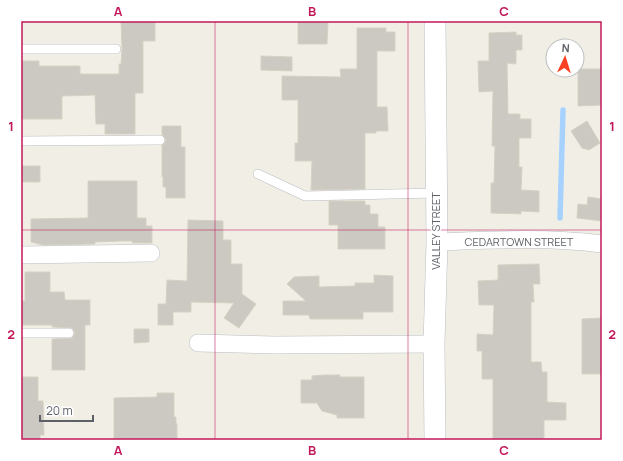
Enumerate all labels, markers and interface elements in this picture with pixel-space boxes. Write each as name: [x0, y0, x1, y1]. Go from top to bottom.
text: A: [114, 2, 123, 20]
text: B: [308, 2, 316, 20]
text: C: [499, 2, 509, 20]
north arrow: [545, 38, 585, 78]
text: N: [561, 40, 570, 55]
text: 1: [8, 117, 14, 135]
text: 1: [609, 117, 615, 135]
street label: VALLEY STREET: [428, 192, 443, 270]
street label: CEDARTOWN STREET: [465, 234, 574, 249]
text: 2: [7, 325, 15, 343]
text: 2: [608, 325, 616, 343]
scale bar: [40, 397, 93, 423]
text: 20 m: [46, 402, 73, 419]
text: A: [114, 441, 123, 459]
text: B: [308, 441, 316, 459]
text: C: [499, 441, 509, 459]

